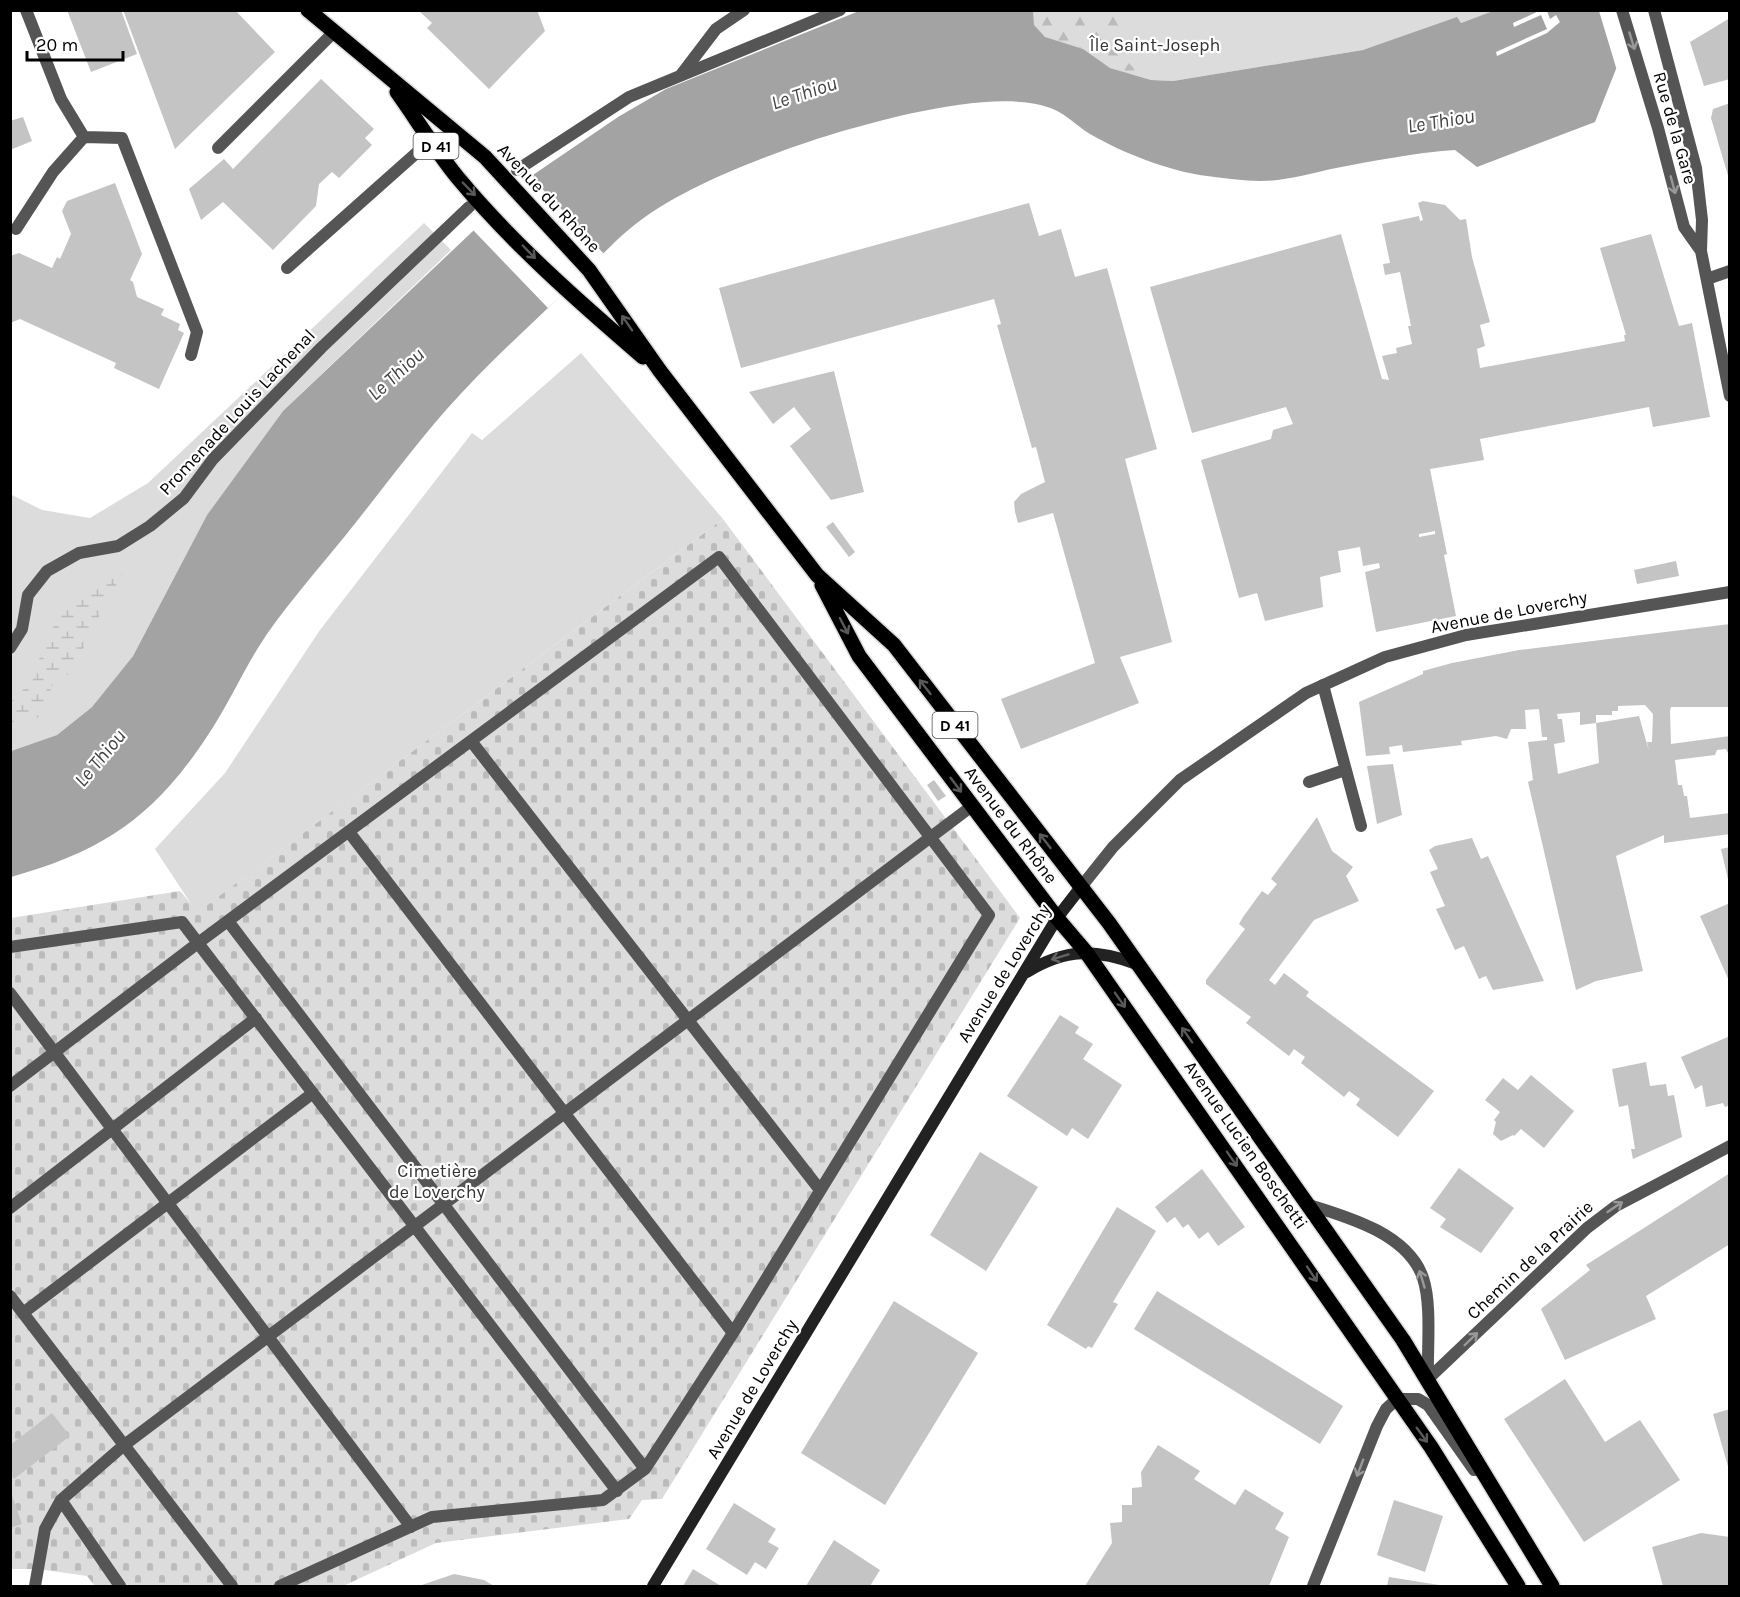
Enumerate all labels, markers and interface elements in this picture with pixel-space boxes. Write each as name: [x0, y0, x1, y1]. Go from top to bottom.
scale bar: [27, 24, 123, 62]
one-way arrow: [1627, 31, 1638, 50]
text: 20 m: [36, 34, 78, 56]
park label: Île Saint-Joseph: [1089, 34, 1220, 56]
street label: Rue de la Gare: [1648, 69, 1702, 187]
water label: Le Thiou: [768, 72, 840, 114]
water label: Le Thiou: [1406, 104, 1476, 138]
road number: D 41: [414, 133, 458, 159]
street label: Avenue du Rhône: [493, 139, 605, 257]
one-way arrow: [1667, 175, 1679, 194]
one-way arrow: [462, 182, 476, 197]
one-way arrow: [521, 245, 536, 260]
one-way arrow: [621, 316, 633, 332]
street label: Promenade Louis Lachenal: [154, 324, 320, 500]
water label: Le Thiou: [363, 343, 429, 405]
street label: Avenue de Loverchy: [1429, 586, 1590, 638]
one-way arrow: [839, 617, 850, 635]
one-way arrow: [919, 679, 932, 695]
road number: D 41: [932, 712, 978, 738]
water label: Le Thiou: [69, 725, 131, 791]
street label: Avenue du Rhône: [960, 762, 1062, 888]
one-way arrow: [950, 777, 963, 793]
one-way arrow: [1039, 833, 1051, 849]
street label: Avenue de Loverchy: [952, 899, 1056, 1046]
one-way arrow: [1051, 952, 1070, 963]
one-way arrow: [1114, 991, 1126, 1007]
one-way arrow: [1181, 1028, 1193, 1044]
street label: Avenue Lucien Boschetti: [1179, 1057, 1313, 1233]
one-way arrow: [1226, 1150, 1238, 1167]
park label: Cimetière de Loverchy: [389, 1160, 485, 1203]
street label: Chemin de la Prairie: [1462, 1196, 1598, 1324]
one-way arrow: [1606, 1201, 1623, 1214]
one-way arrow: [1306, 1265, 1318, 1282]
one-way arrow: [1416, 1270, 1427, 1289]
street label: Avenue de Loverchy: [702, 1315, 803, 1463]
one-way arrow: [1464, 1332, 1479, 1347]
one-way arrow: [1416, 1426, 1428, 1442]
one-way arrow: [1354, 1458, 1365, 1477]

